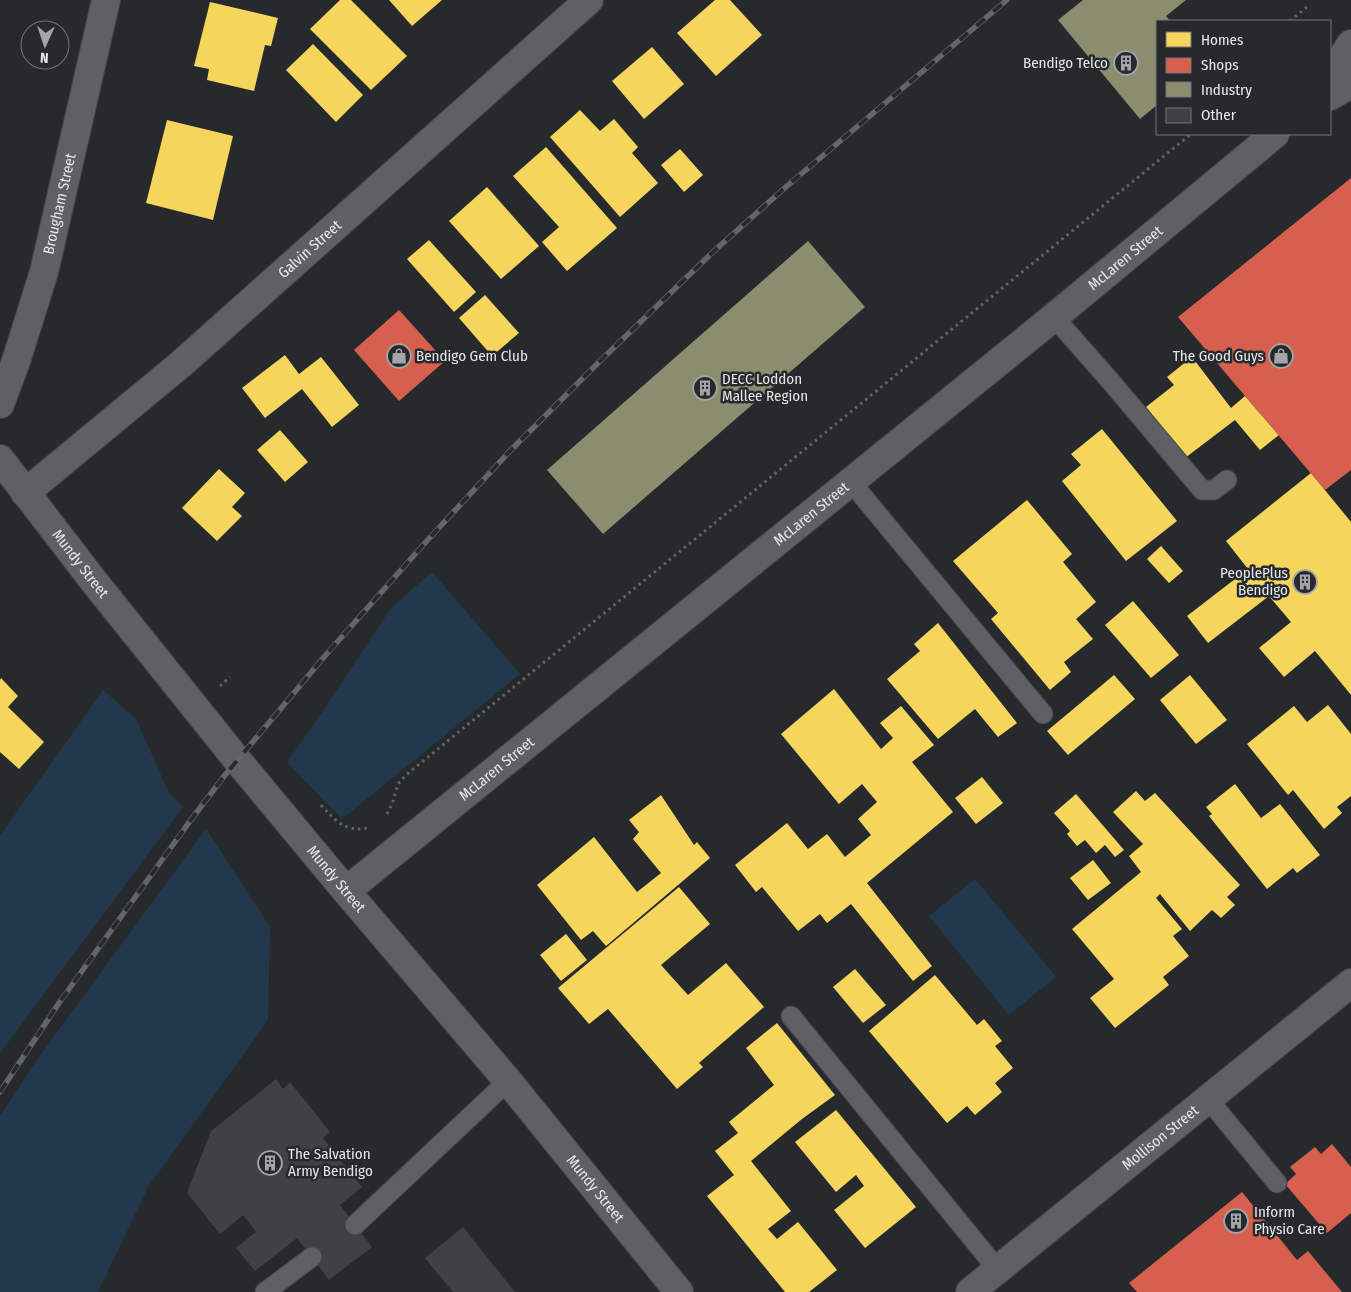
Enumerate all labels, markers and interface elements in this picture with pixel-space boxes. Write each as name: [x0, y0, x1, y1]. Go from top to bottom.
north arrow: [20, 20, 70, 70]
legend: [1156, 20, 1331, 135]
text: Homes: [1201, 31, 1243, 49]
text: N: [40, 49, 49, 66]
building icon: Bendigo Telco: [1113, 50, 1139, 76]
place label: Bendigo Telco: [1023, 54, 1108, 72]
text: Shops: [1201, 56, 1239, 74]
text: Industry: [1201, 81, 1252, 99]
text: Other: [1201, 106, 1237, 124]
street label: Brougham Street: [39, 152, 80, 256]
street label: Galvin Street: [275, 216, 345, 282]
street label: McLaren Street: [1084, 222, 1166, 294]
shop icon: Bendigo Gem Club: [386, 343, 412, 369]
shop icon: The Good Guys: [1268, 343, 1294, 369]
place label: Bendigo Gem Club: [416, 347, 528, 365]
place label: The Good Guys: [1173, 347, 1264, 365]
place label: DECC Loddon Mallee Region: [722, 370, 808, 405]
building icon: DECC Loddon Mallee Region: [692, 375, 718, 401]
street label: McLaren Street: [770, 478, 853, 550]
street label: Mundy Street: [48, 526, 113, 602]
place label: PeoplePlus Bendigo: [1220, 564, 1288, 599]
building icon: PeoplePlus Bendigo: [1292, 569, 1318, 595]
street label: McLaren Street: [455, 733, 538, 805]
street label: Mundy Street: [303, 842, 369, 916]
street label: Mollison Street: [1119, 1101, 1202, 1174]
place label: The Salvation Army Bendigo: [288, 1145, 373, 1180]
building icon: The Salvation Army Bendigo: [257, 1150, 283, 1176]
street label: Mundy Street: [563, 1151, 628, 1226]
place label: Inform Physio Care: [1254, 1203, 1325, 1238]
building icon: Inform Physio Care: [1223, 1208, 1249, 1234]

